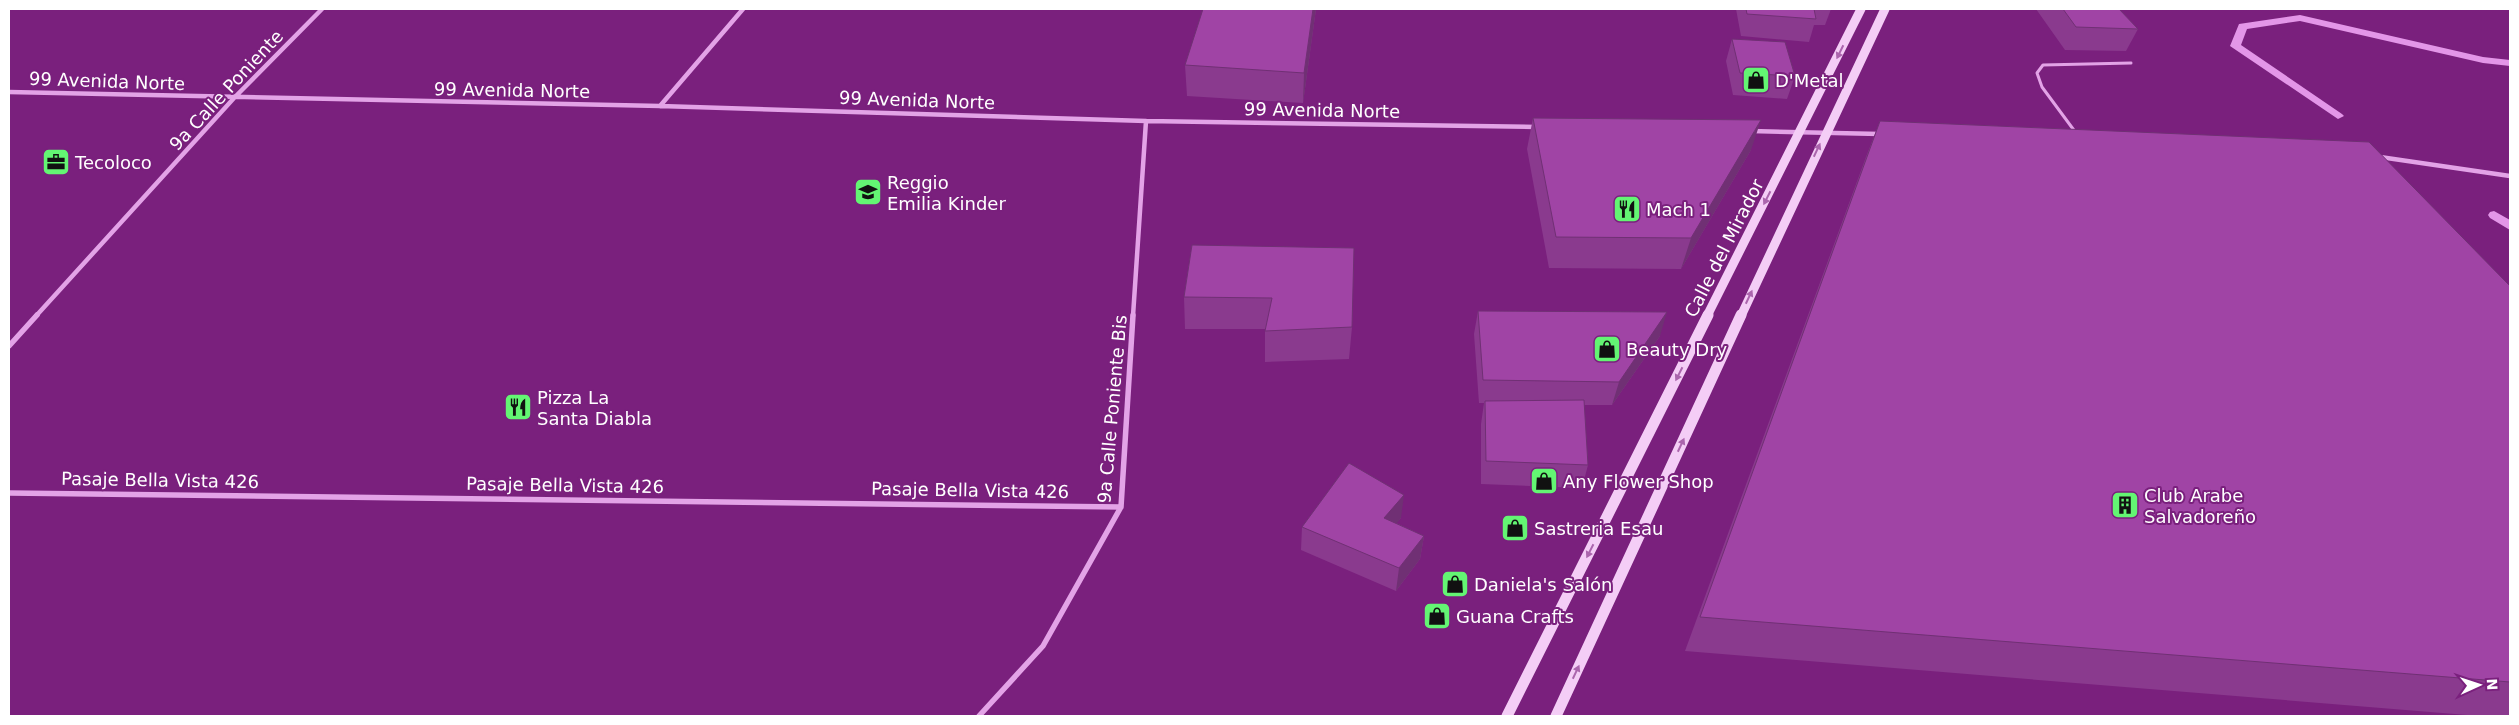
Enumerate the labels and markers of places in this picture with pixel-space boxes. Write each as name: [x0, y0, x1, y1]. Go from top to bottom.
shop icon: D'Metal: [1741, 65, 1771, 95]
place label: D'Metal: [1775, 70, 1844, 91]
office icon: Tecoloco: [41, 147, 71, 177]
place label: Tecoloco: [74, 152, 152, 173]
place label: Reggio Emilia Kinder: [887, 172, 1006, 214]
school or university icon: Reggio Emilia Kinder: [853, 177, 883, 207]
restaurant icon: Mach 1: [1612, 194, 1642, 224]
place label: Mach 1: [1646, 199, 1711, 220]
shop icon: Beauty Dry: [1592, 334, 1622, 364]
place label: Beauty Dry: [1626, 339, 1728, 360]
place label: Pizza La Santa Diabla: [537, 387, 652, 429]
restaurant icon: Pizza La Santa Diabla: [503, 392, 533, 422]
shop icon: Any Flower Shop: [1529, 466, 1559, 496]
place label: Any Flower Shop: [1563, 471, 1714, 492]
place label: Club Arabe Salvadoreño: [2144, 485, 2256, 527]
building icon: Club Arabe Salvadoreño: [2110, 490, 2140, 520]
shop icon: Sastreria Esau: [1500, 513, 1530, 543]
place label: Sastreria Esau: [1534, 518, 1663, 539]
shop icon: Daniela's Salón: [1440, 569, 1470, 599]
place label: Daniela's Salón: [1474, 574, 1612, 595]
shop icon: Guana Crafts: [1422, 601, 1452, 631]
place label: Guana Crafts: [1456, 606, 1574, 627]

